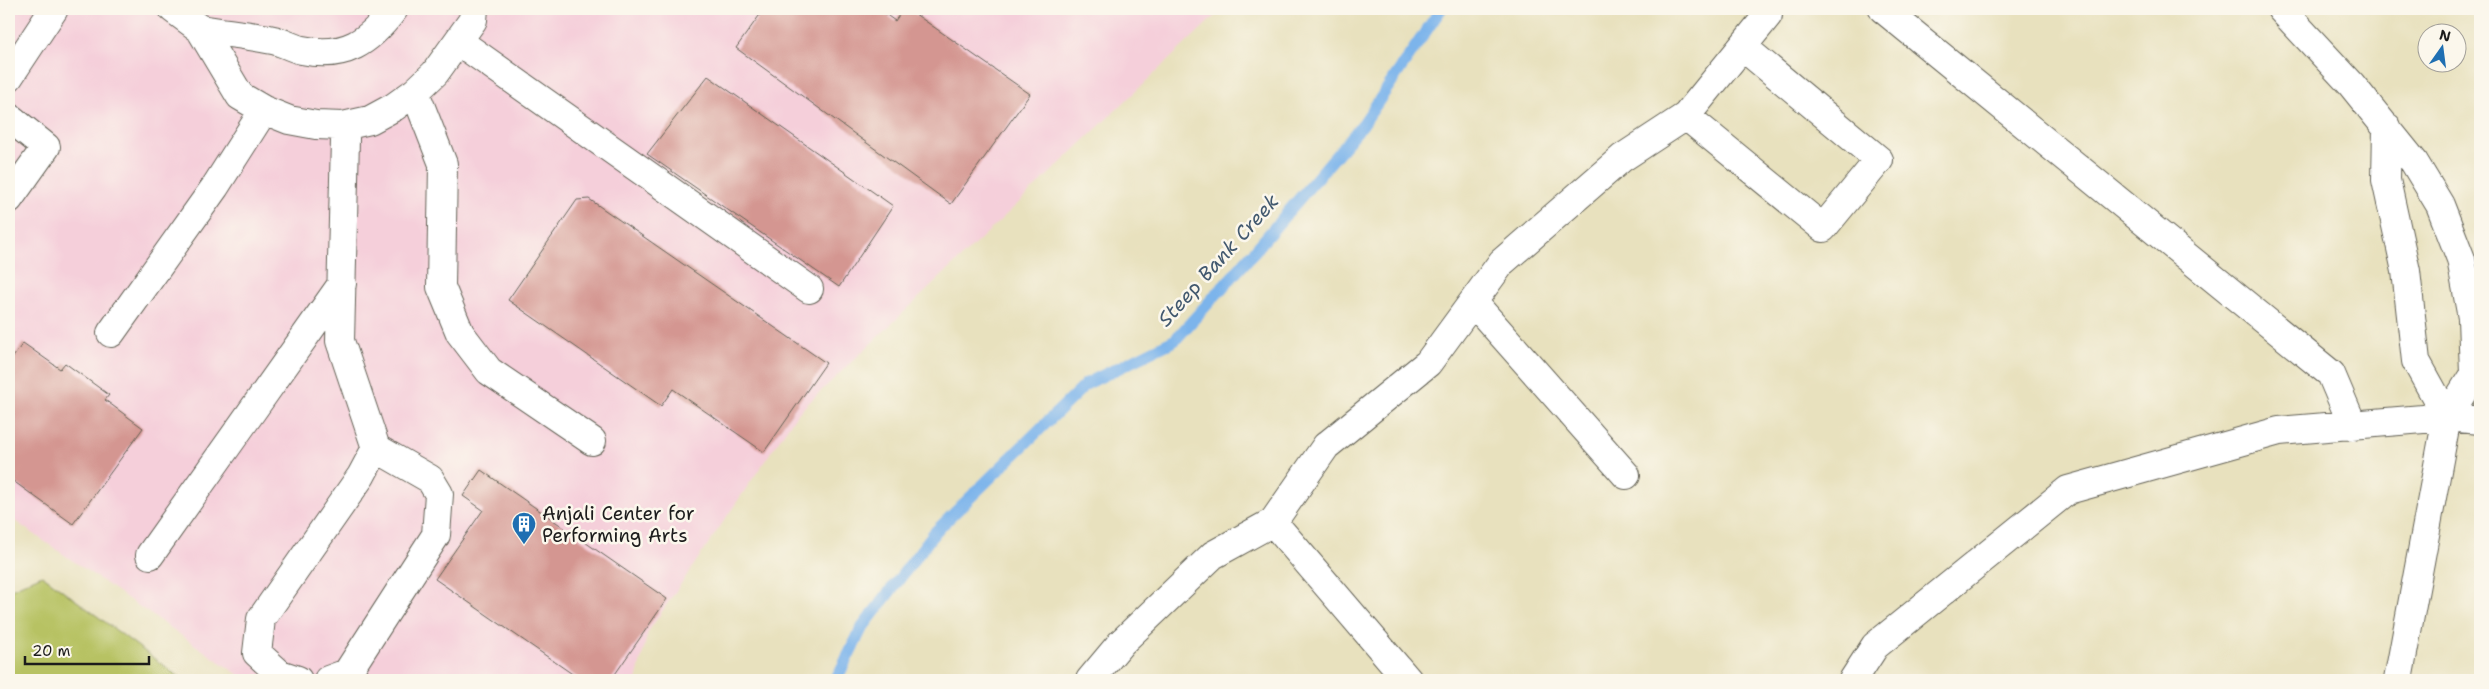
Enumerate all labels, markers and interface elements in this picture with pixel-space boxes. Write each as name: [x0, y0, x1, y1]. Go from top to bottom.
north arrow: [2416, 22, 2466, 72]
text: N: [2438, 25, 2453, 45]
water label: Steep Bank Creek: [1152, 188, 1285, 332]
place label: Anjali Center for Performing Arts: [542, 501, 695, 548]
building icon: Anjali Center for Performing Arts: [511, 511, 537, 545]
scale bar: [25, 634, 149, 666]
text: 20 m: [32, 641, 71, 661]

